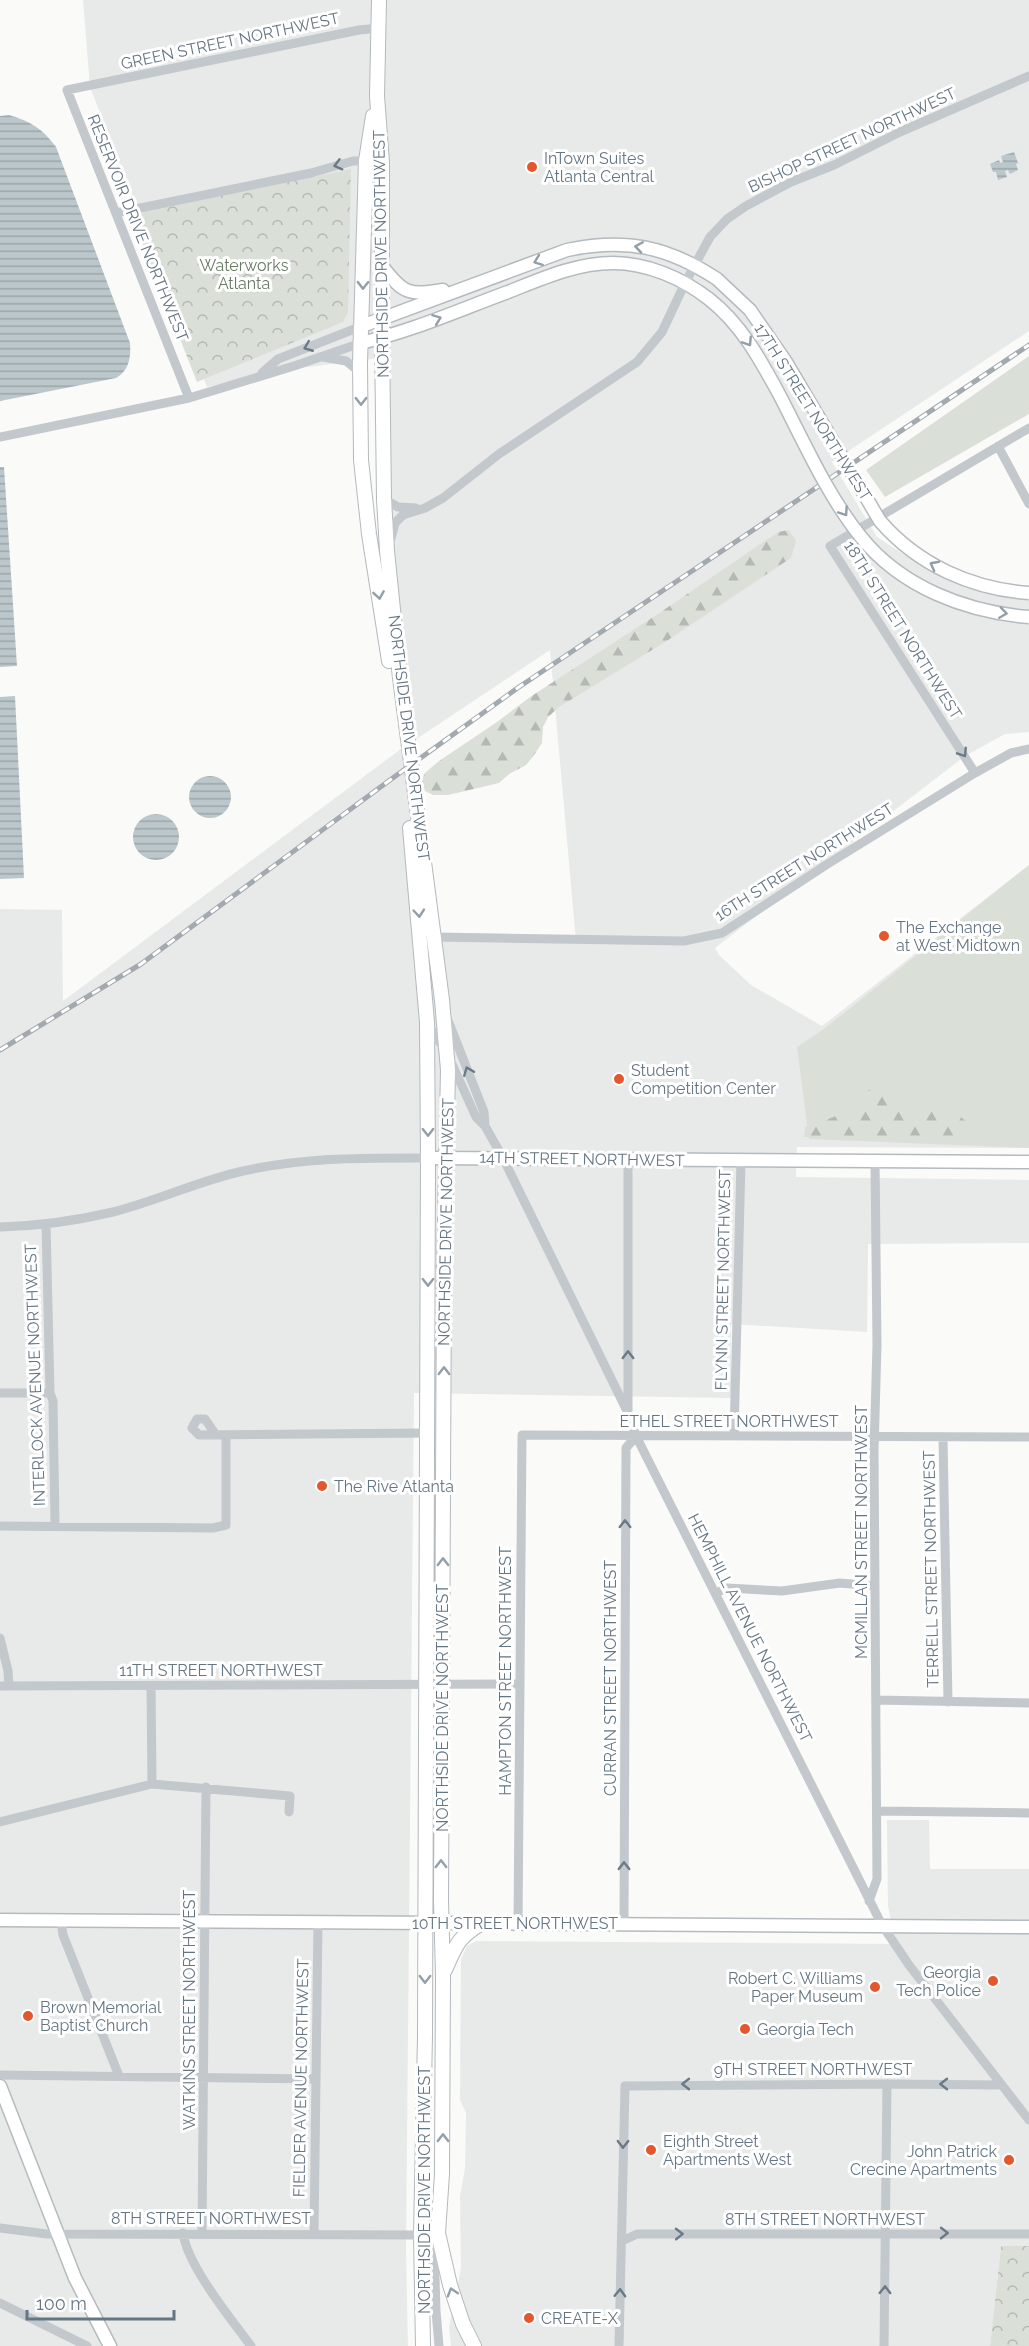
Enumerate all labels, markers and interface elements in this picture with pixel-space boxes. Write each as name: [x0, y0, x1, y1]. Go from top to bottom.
street label: GREEN STREET NORTHWEST: [119, 9, 341, 73]
street label: BISHOP STREET NORTHWEST: [745, 83, 959, 197]
street label: RESERVOIR DRIVE NORTHWEST: [84, 112, 192, 345]
street label: NORTHSIDE DRIVE NORTHWEST: [369, 130, 393, 378]
place label: InTown Suites Atlanta Central: [544, 149, 655, 186]
one-way arrow: [333, 158, 343, 171]
marker: InTown Suites Atlanta Central: [525, 160, 539, 174]
one-way arrow: [635, 241, 644, 253]
one-way arrow: [533, 254, 544, 266]
park label: Waterworks Atlanta: [200, 256, 289, 293]
one-way arrow: [357, 281, 369, 290]
one-way arrow: [431, 314, 442, 326]
street label: 17TH STREET NORTHWEST: [750, 320, 876, 504]
one-way arrow: [741, 336, 752, 347]
one-way arrow: [303, 340, 314, 352]
one-way arrow: [355, 397, 367, 406]
one-way arrow: [837, 506, 848, 517]
street label: 18TH STREET NORTHWEST: [840, 537, 966, 723]
one-way arrow: [930, 561, 940, 572]
one-way arrow: [372, 589, 385, 599]
one-way arrow: [998, 607, 1007, 619]
street label: NORTHSIDE DRIVE NORTHWEST: [384, 614, 434, 862]
one-way arrow: [955, 747, 966, 758]
street label: 16TH STREET NORTHWEST: [711, 799, 897, 925]
one-way arrow: [412, 909, 425, 918]
place label: The Exchange at West Midtown: [896, 918, 1020, 955]
marker: The Exchange at West Midtown: [877, 929, 891, 943]
place label: Student Competition Center: [631, 1061, 776, 1098]
one-way arrow: [463, 1066, 475, 1077]
marker: Student Competition Center: [612, 1072, 626, 1086]
street label: NORTHSIDE DRIVE NORTHWEST: [434, 1098, 458, 1346]
one-way arrow: [422, 1128, 434, 1137]
street label: 14TH STREET NORTHWEST: [479, 1148, 685, 1170]
street label: FLYNN STREET NORTHWEST: [712, 1169, 734, 1391]
street label: INTERLOCK AVENUE NORTHWEST: [21, 1243, 49, 1507]
one-way arrow: [422, 1278, 434, 1287]
one-way arrow: [622, 1350, 634, 1359]
one-way arrow: [438, 1366, 450, 1375]
street label: MCMILLAN STREET NORTHWEST: [852, 1405, 871, 1659]
street label: ETHEL STREET NORTHWEST: [620, 1412, 839, 1431]
street label: TERRELL STREET NORTHWEST: [919, 1450, 943, 1688]
place label: The Rive Atlanta: [334, 1477, 454, 1496]
marker: The Rive Atlanta: [315, 1479, 329, 1493]
street label: HEMPHILL AVENUE NORTHWEST: [684, 1511, 816, 1746]
one-way arrow: [619, 1519, 631, 1528]
street label: HAMPTON STREET NORTHWEST: [496, 1546, 515, 1796]
one-way arrow: [437, 1557, 449, 1566]
street label: CURRAN STREET NORTHWEST: [601, 1560, 620, 1796]
street label: NORTHSIDE DRIVE NORTHWEST: [433, 1584, 452, 1832]
street label: 11TH STREET NORTHWEST: [119, 1661, 323, 1680]
one-way arrow: [435, 1860, 447, 1869]
one-way arrow: [618, 1861, 630, 1870]
street label: WATKINS STREET NORTHWEST: [180, 1889, 199, 2130]
street label: 10TH STREET NORTHWEST: [412, 1914, 618, 1933]
street label: FIELDER AVENUE NORTHWEST: [289, 1958, 313, 2197]
place label: Georgia Tech Police: [896, 1963, 981, 2000]
place label: Robert C. Williams Paper Museum: [728, 1969, 863, 2006]
one-way arrow: [419, 1974, 431, 1983]
marker: Georgia Tech Police: [986, 1974, 1000, 1988]
marker: Robert C. Williams Paper Museum: [868, 1980, 882, 1994]
place label: Brown Memorial Baptist Church: [40, 1998, 162, 2035]
marker: Brown Memorial Baptist Church: [21, 2009, 35, 2023]
place label: Georgia Tech: [757, 2020, 854, 2039]
marker: Georgia Tech: [738, 2022, 752, 2036]
street label: 9TH STREET NORTHWEST: [714, 2060, 913, 2079]
street label: NORTHSIDE DRIVE NORTHWEST: [415, 2066, 434, 2314]
one-way arrow: [681, 2078, 690, 2090]
one-way arrow: [939, 2078, 948, 2090]
place label: Eighth Street Apartments West: [663, 2132, 792, 2169]
one-way arrow: [437, 2134, 449, 2143]
one-way arrow: [617, 2140, 629, 2149]
place label: John Patrick Crecine Apartments: [850, 2142, 998, 2179]
marker: Eighth Street Apartments West: [644, 2143, 658, 2157]
marker: John Patrick Crecine Apartments: [1002, 2153, 1016, 2167]
street label: 8TH STREET NORTHWEST: [111, 2209, 311, 2228]
street label: 8TH STREET NORTHWEST: [725, 2210, 925, 2229]
one-way arrow: [939, 2227, 948, 2240]
one-way arrow: [674, 2228, 683, 2240]
scale bar: [27, 2283, 174, 2321]
one-way arrow: [878, 2285, 891, 2294]
one-way arrow: [447, 2287, 459, 2298]
one-way arrow: [614, 2289, 626, 2298]
text: 100 m: [36, 2293, 87, 2314]
place label: CREATE-X: [541, 2309, 619, 2328]
marker: CREATE-X: [522, 2311, 536, 2325]

